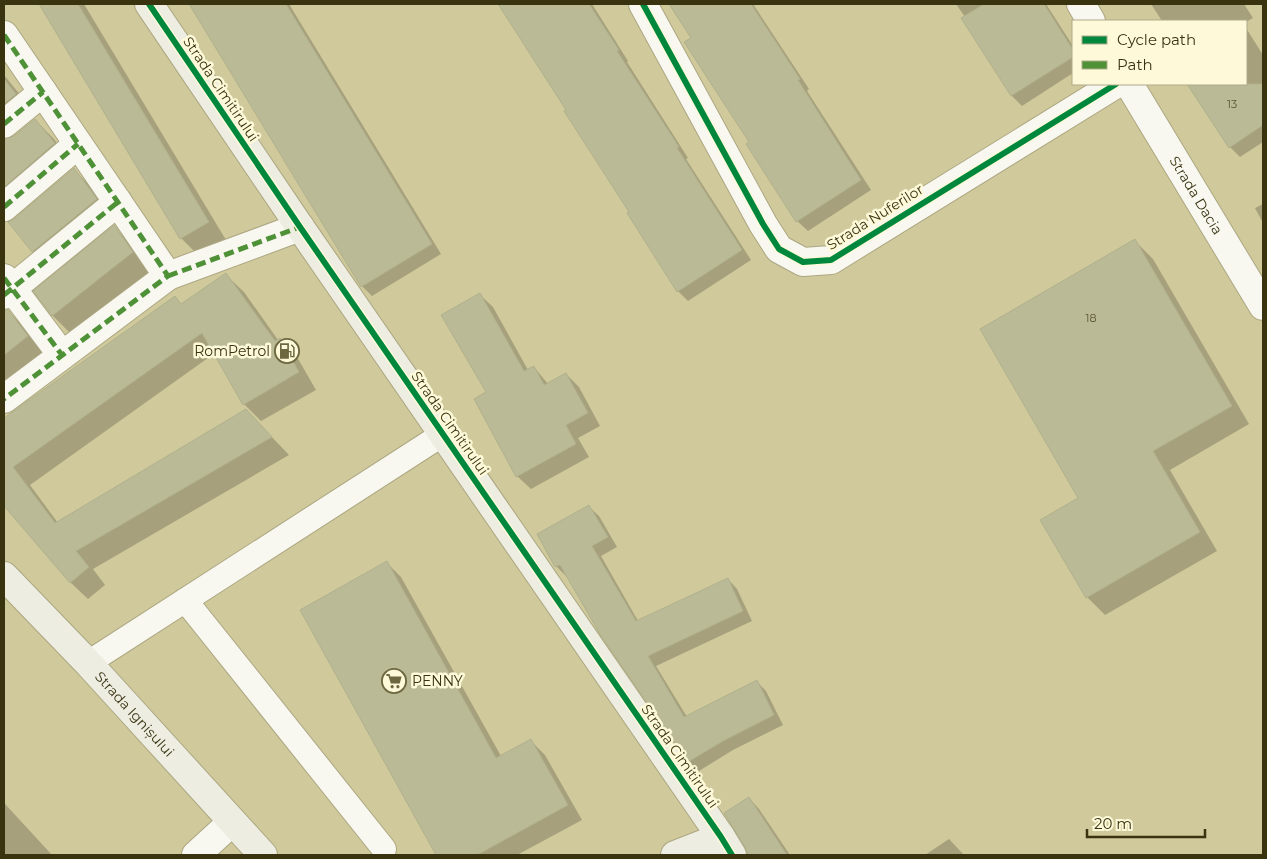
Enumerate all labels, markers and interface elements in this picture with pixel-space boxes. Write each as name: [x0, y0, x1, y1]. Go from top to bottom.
legend: [1072, 20, 1247, 85]
text: Cycle path: [1117, 30, 1196, 49]
street label: Strada Cimitirului: [179, 33, 263, 145]
text: Path: [1117, 55, 1153, 74]
house number: 13: [1227, 97, 1237, 111]
street label: Strada Dacia: [1166, 153, 1227, 238]
street label: Strada Nuferilor: [823, 180, 927, 254]
house number: 18: [1086, 311, 1097, 325]
fuel station icon: RomPetrol: [274, 338, 300, 364]
place label: RomPetrol: [194, 342, 270, 360]
street label: Strada Cimitirului: [407, 368, 493, 478]
street label: Strada Ignișului: [91, 668, 178, 761]
supermarket icon: PENNY: [381, 668, 407, 694]
place label: PENNY: [412, 672, 463, 690]
street label: Strada Cimitirului: [637, 701, 723, 811]
scale bar: [1087, 806, 1204, 838]
text: 20 m: [1094, 814, 1132, 833]

